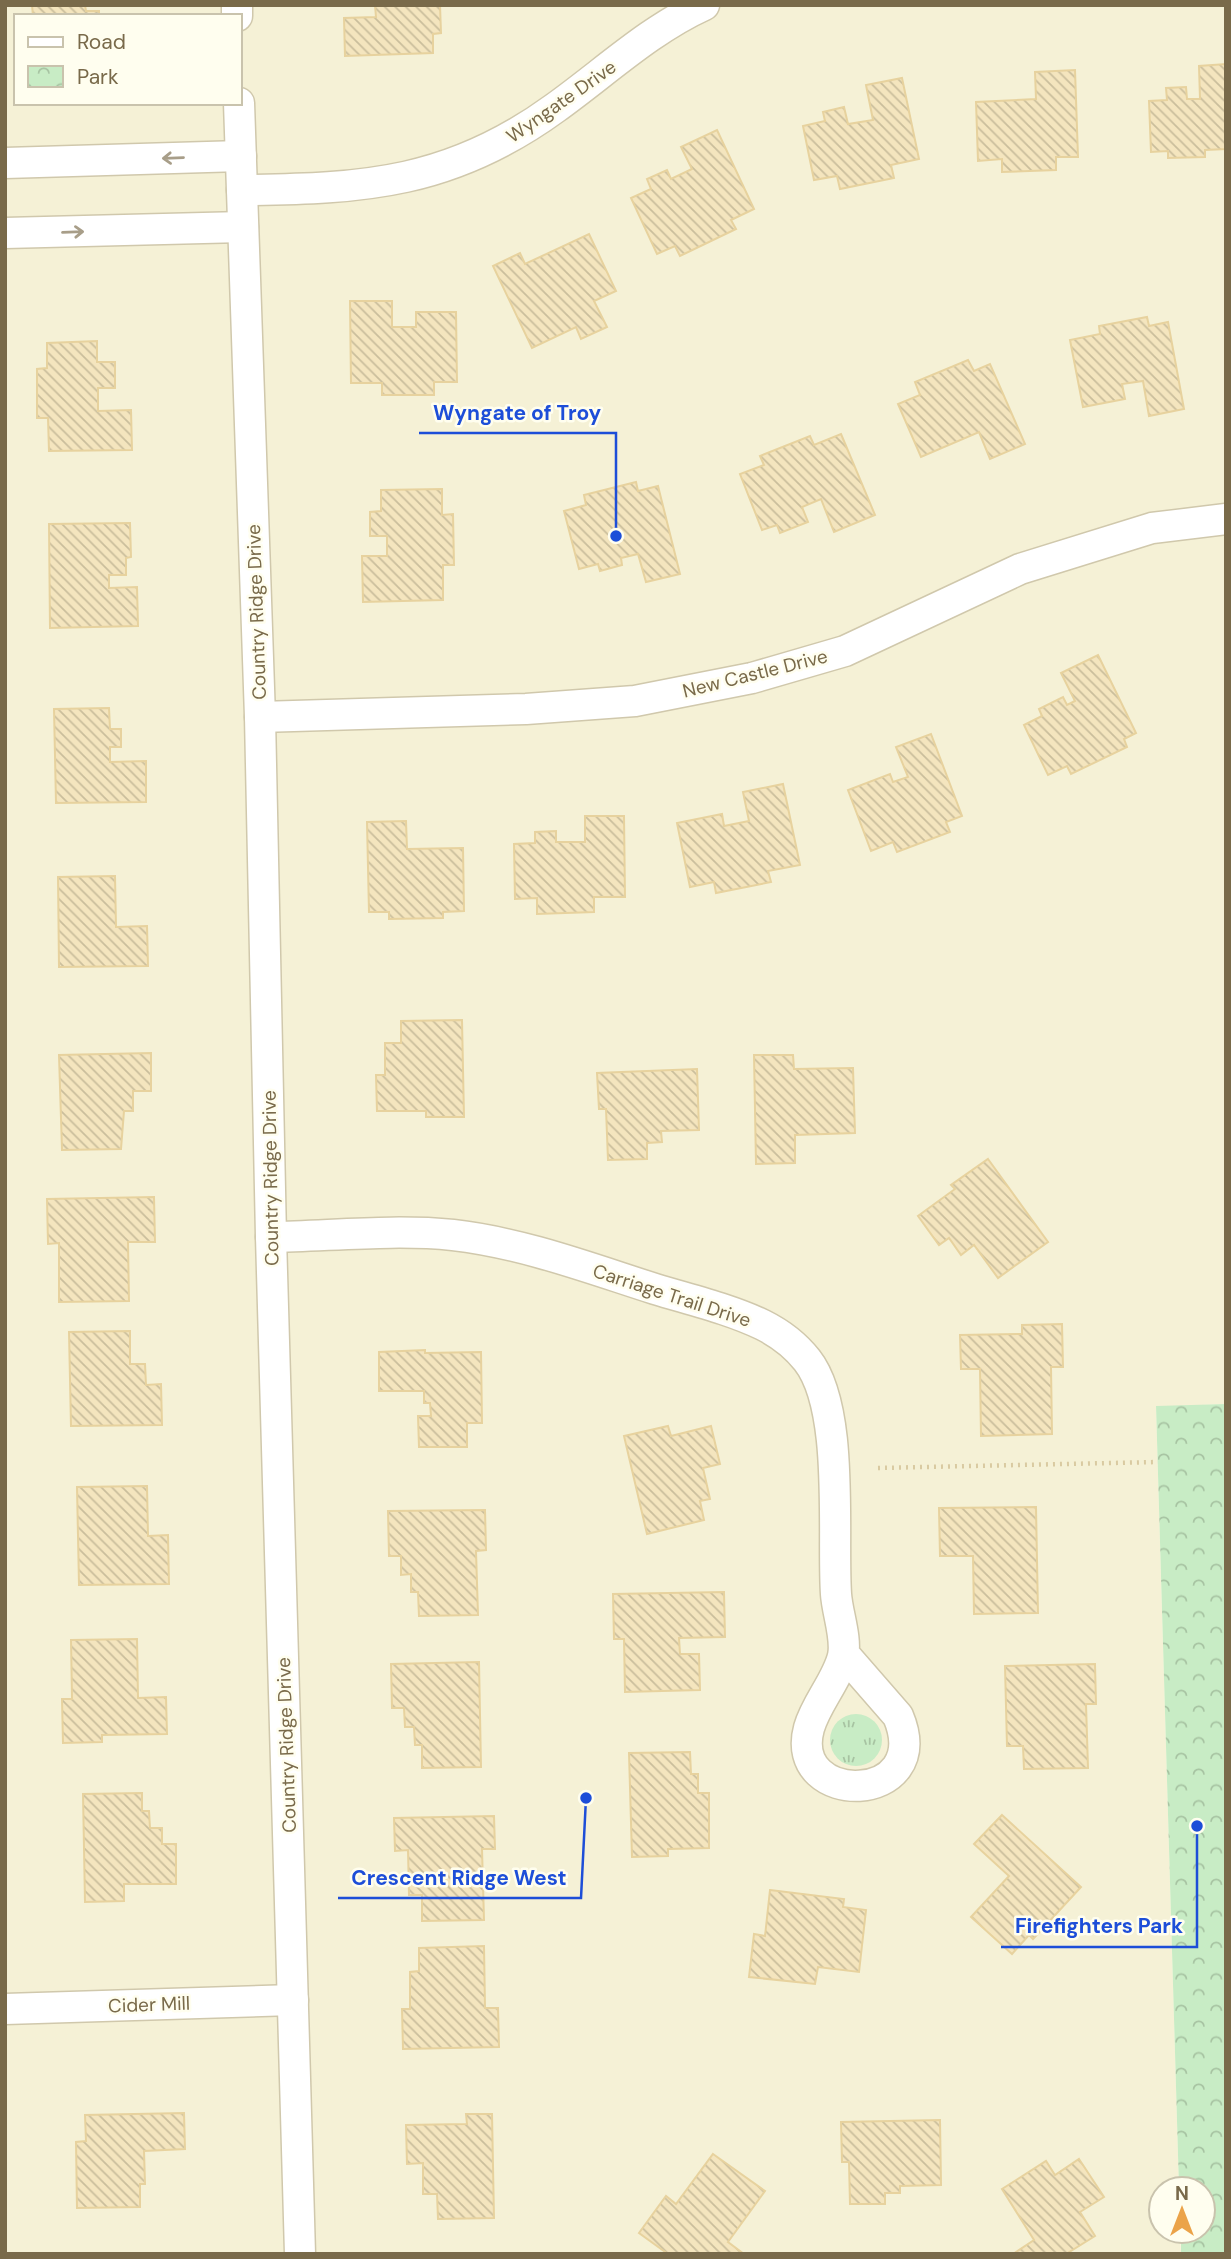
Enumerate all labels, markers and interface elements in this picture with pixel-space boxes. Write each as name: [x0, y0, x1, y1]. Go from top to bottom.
legend: [14, 14, 242, 105]
text: Road: [77, 28, 126, 56]
street label: Wyngate Drive: [501, 54, 621, 149]
text: Park: [77, 63, 119, 91]
one-way arrow: [161, 151, 184, 164]
one-way arrow: [62, 225, 85, 238]
callout: Wyngate of Troy: [419, 391, 616, 433]
text: Wyngate of Troy: [433, 399, 601, 427]
street label: Country Ridge Drive: [241, 524, 272, 700]
street label: New Castle Drive: [680, 643, 830, 704]
street label: Country Ridge Drive: [256, 1090, 285, 1266]
street label: Carriage Trail Drive: [590, 1258, 754, 1333]
street label: Country Ridge Drive: [271, 1657, 302, 1833]
callout: Crescent Ridge West: [338, 1856, 581, 1898]
text: Crescent Ridge West: [351, 1864, 567, 1892]
callout: Firefighters Park: [1001, 1905, 1197, 1947]
text: Firefighters Park: [1015, 1912, 1183, 1940]
street label: Cider Mill: [108, 1991, 190, 2018]
north arrow: [1147, 2175, 1217, 2245]
text: N: [1175, 2181, 1189, 2206]

